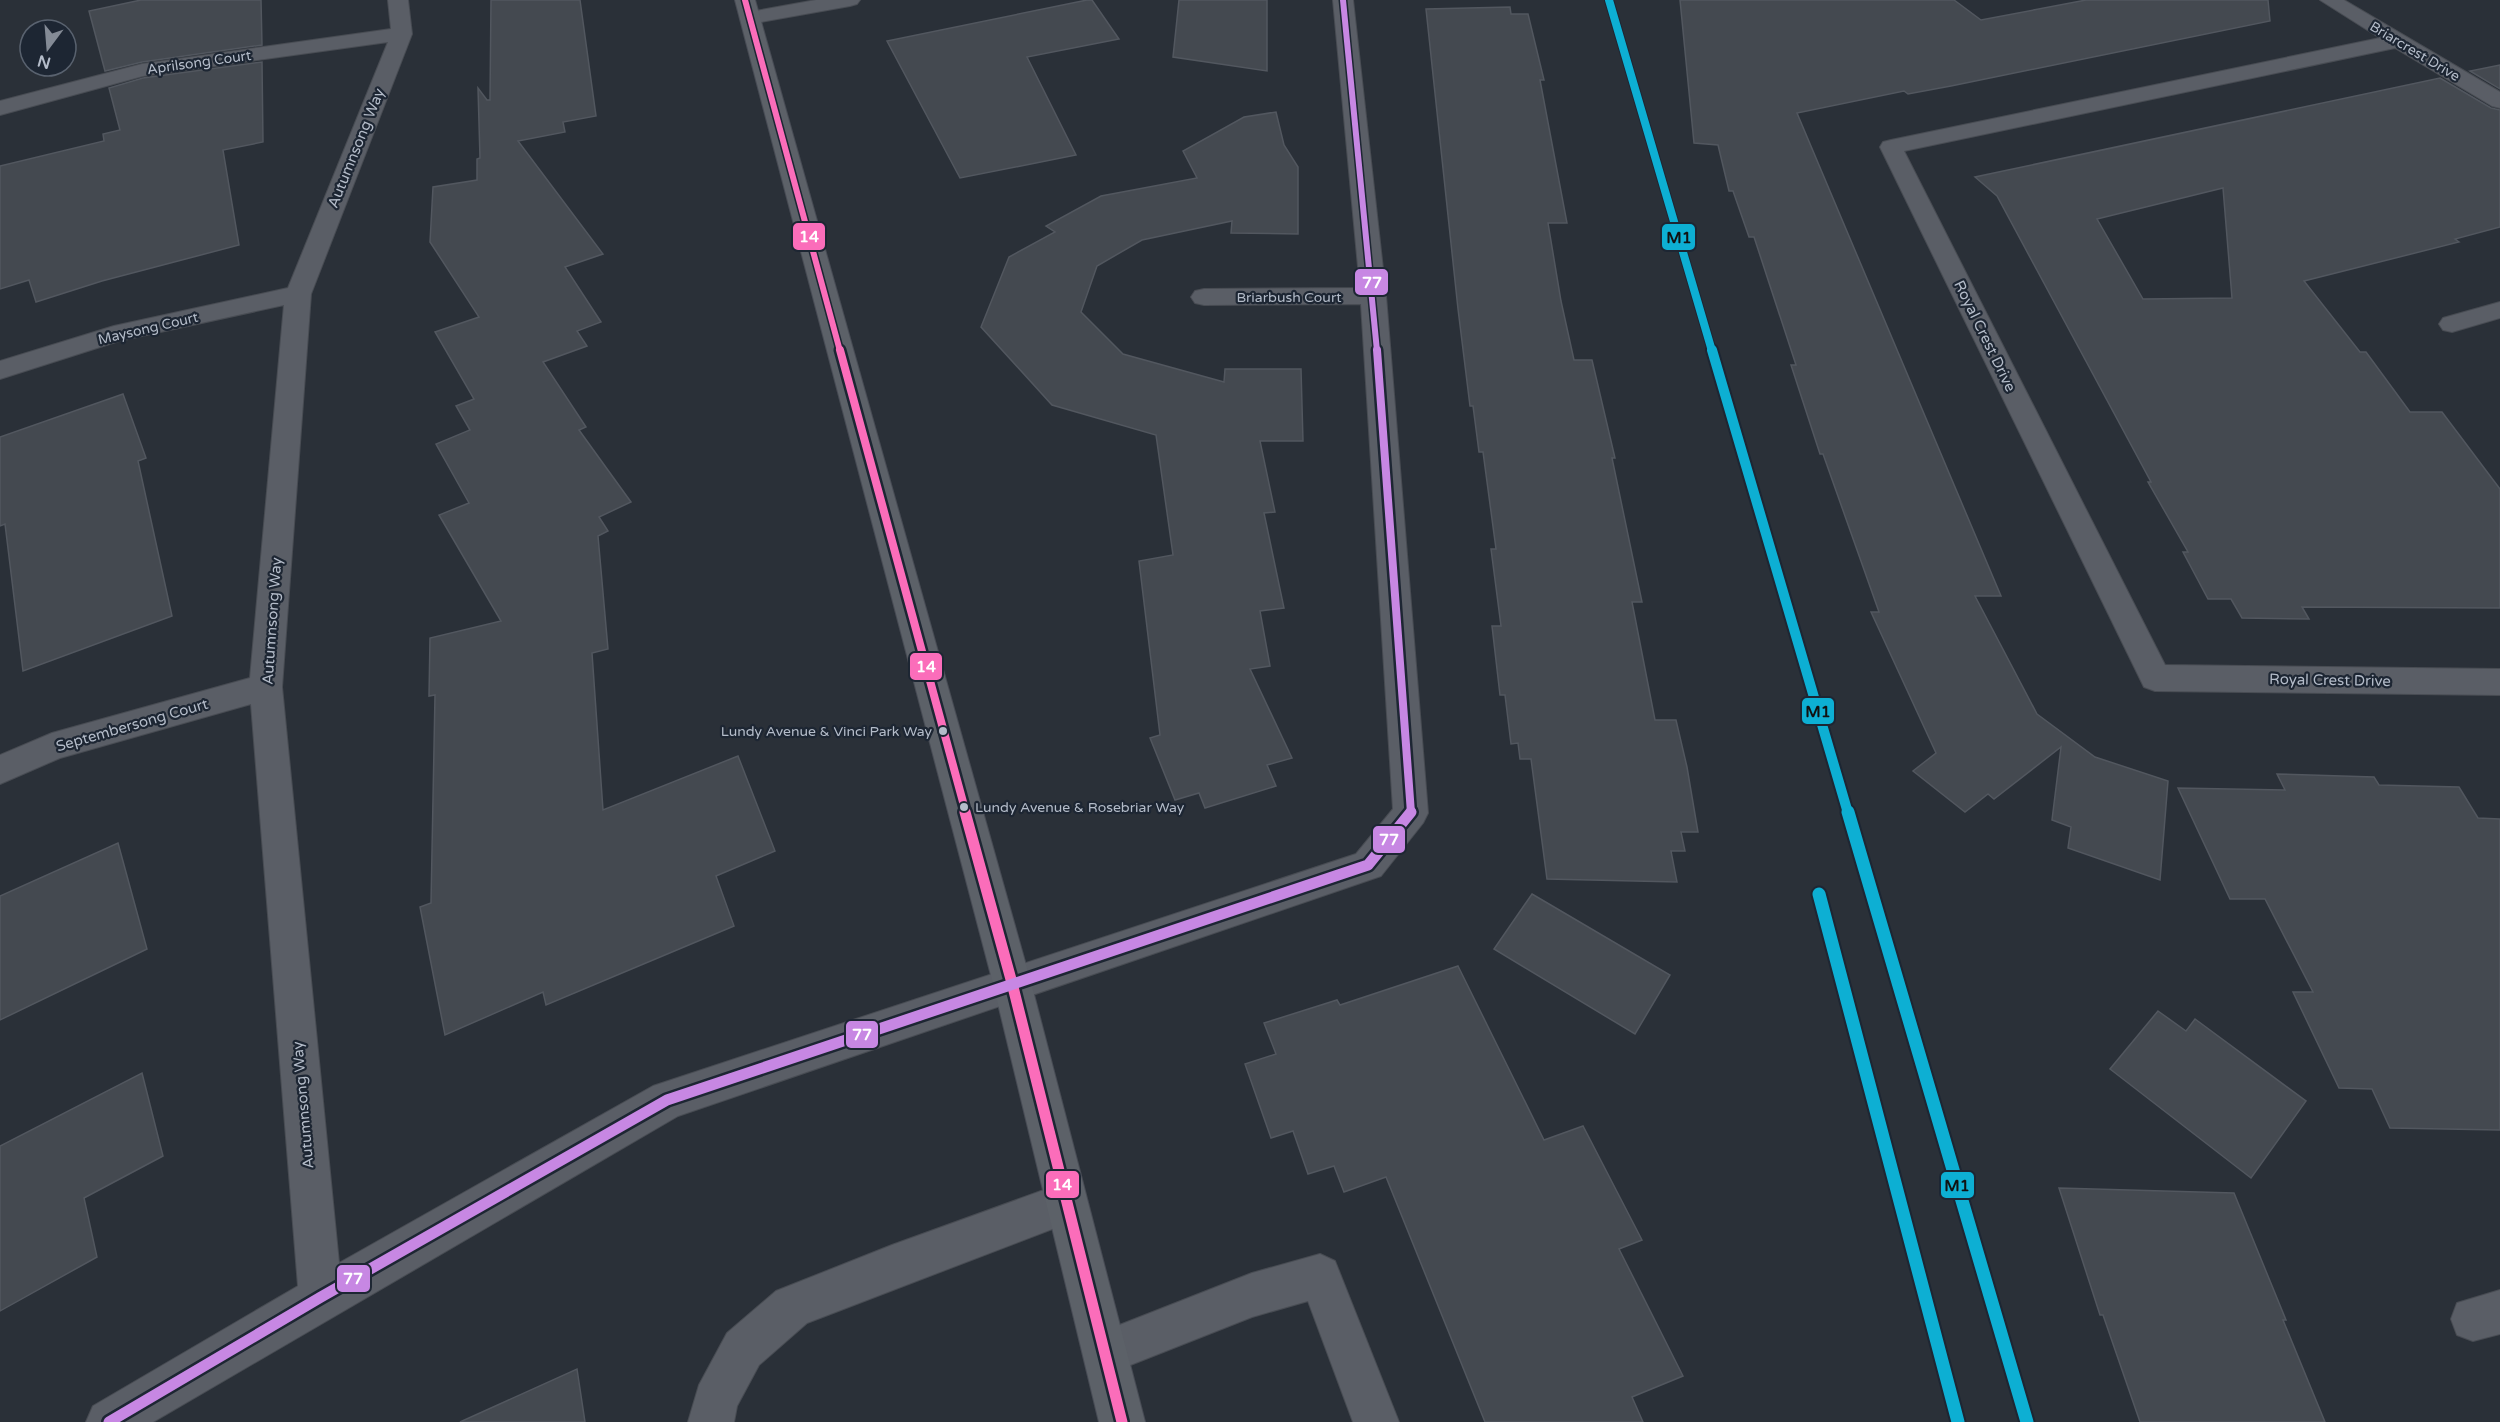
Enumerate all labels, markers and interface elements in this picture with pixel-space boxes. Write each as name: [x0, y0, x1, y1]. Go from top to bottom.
north arrow: [18, 18, 78, 78]
street label: Briarcrest Drive: [2367, 18, 2463, 85]
street label: Aprilsong Court: [146, 47, 253, 78]
text: N: [35, 50, 53, 73]
street label: Autumnsong Way: [324, 85, 388, 211]
line badge: 14: [792, 222, 826, 251]
line badge: M1: [1661, 223, 1696, 251]
text: 14: [799, 227, 819, 247]
text: M1: [1666, 228, 1692, 248]
line badge: 77: [1354, 268, 1389, 296]
text: 77: [1362, 273, 1382, 293]
street label: Royal Crest Drive: [1950, 277, 2020, 395]
street label: Briarbush Court: [1236, 289, 1342, 306]
street label: Maysong Court: [96, 309, 200, 348]
street label: Autumnsong Way: [259, 557, 285, 685]
line badge: 14: [909, 652, 943, 681]
text: 14: [916, 657, 936, 677]
street label: Royal Crest Drive: [2269, 670, 2391, 690]
street label: Septembersong Court: [54, 695, 210, 755]
line badge: M1: [1801, 697, 1835, 725]
text: M1: [1805, 702, 1831, 722]
place label: Lundy Avenue & Vinci Park Way: [721, 723, 932, 740]
marker: Lundy Avenue & Vinci Park Way: [937, 725, 949, 737]
place label: Lundy Avenue & Rosebriar Way: [975, 799, 1185, 816]
marker: Lundy Avenue & Rosebriar Way: [958, 801, 970, 813]
line badge: 77: [1372, 825, 1406, 854]
text: 77: [1379, 830, 1399, 850]
line badge: 77: [845, 1020, 879, 1049]
text: 77: [852, 1025, 872, 1045]
street label: Autumnsong Way: [288, 1041, 318, 1169]
line badge: 14: [1045, 1170, 1080, 1199]
line badge: M1: [1940, 1171, 1975, 1199]
text: 14: [1052, 1175, 1072, 1195]
text: M1: [1944, 1176, 1970, 1196]
line badge: 77: [336, 1264, 371, 1293]
text: 77: [343, 1269, 363, 1289]

